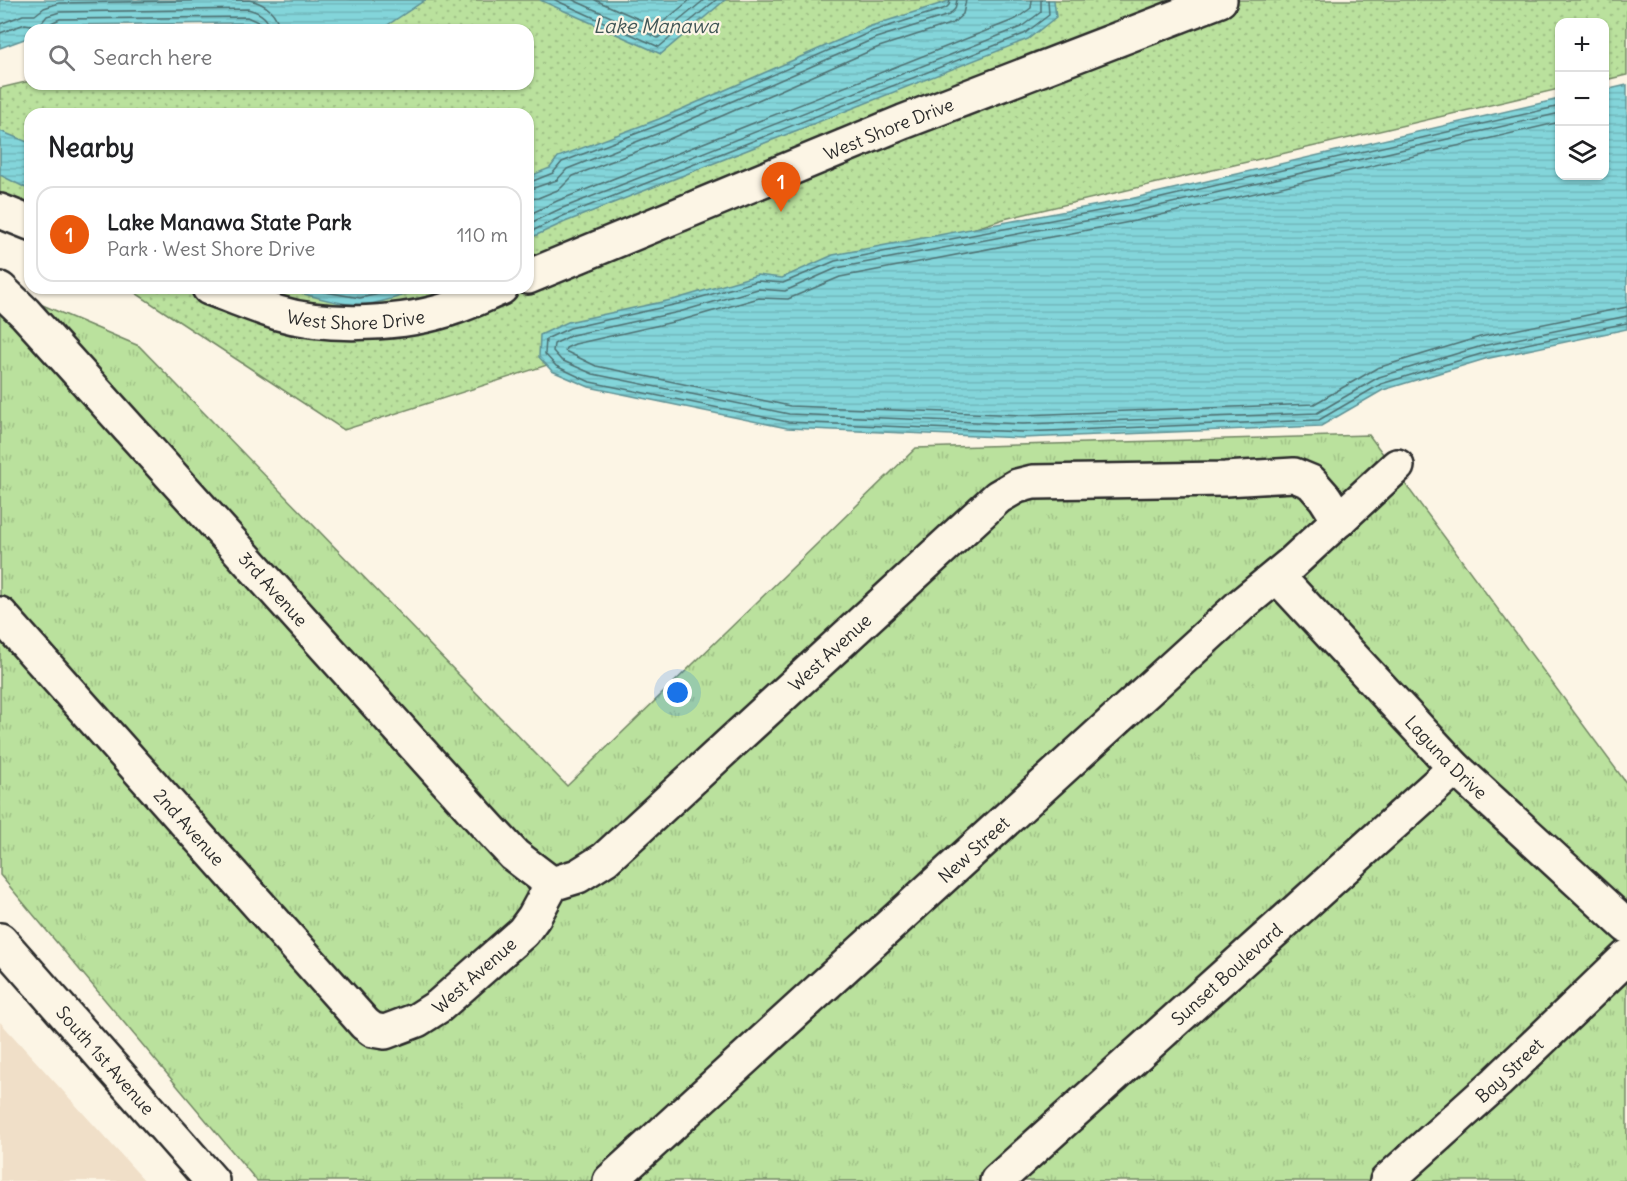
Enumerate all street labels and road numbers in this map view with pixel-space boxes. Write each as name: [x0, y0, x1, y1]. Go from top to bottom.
street label: West Shore Drive: [820, 92, 957, 165]
street label: West Shore Drive: [285, 304, 427, 334]
street label: 3rd Avenue: [234, 547, 313, 631]
street label: West Avenue: [783, 608, 876, 696]
street label: Laguna Drive: [1400, 710, 1492, 804]
street label: 2nd Avenue: [149, 784, 230, 870]
street label: New Street: [933, 811, 1014, 888]
street label: Sunset Boulevard: [1166, 918, 1287, 1030]
street label: West Avenue: [427, 932, 521, 1018]
street label: South 1st Avenue: [52, 1001, 160, 1119]
street label: Bay Street: [1471, 1033, 1548, 1107]

